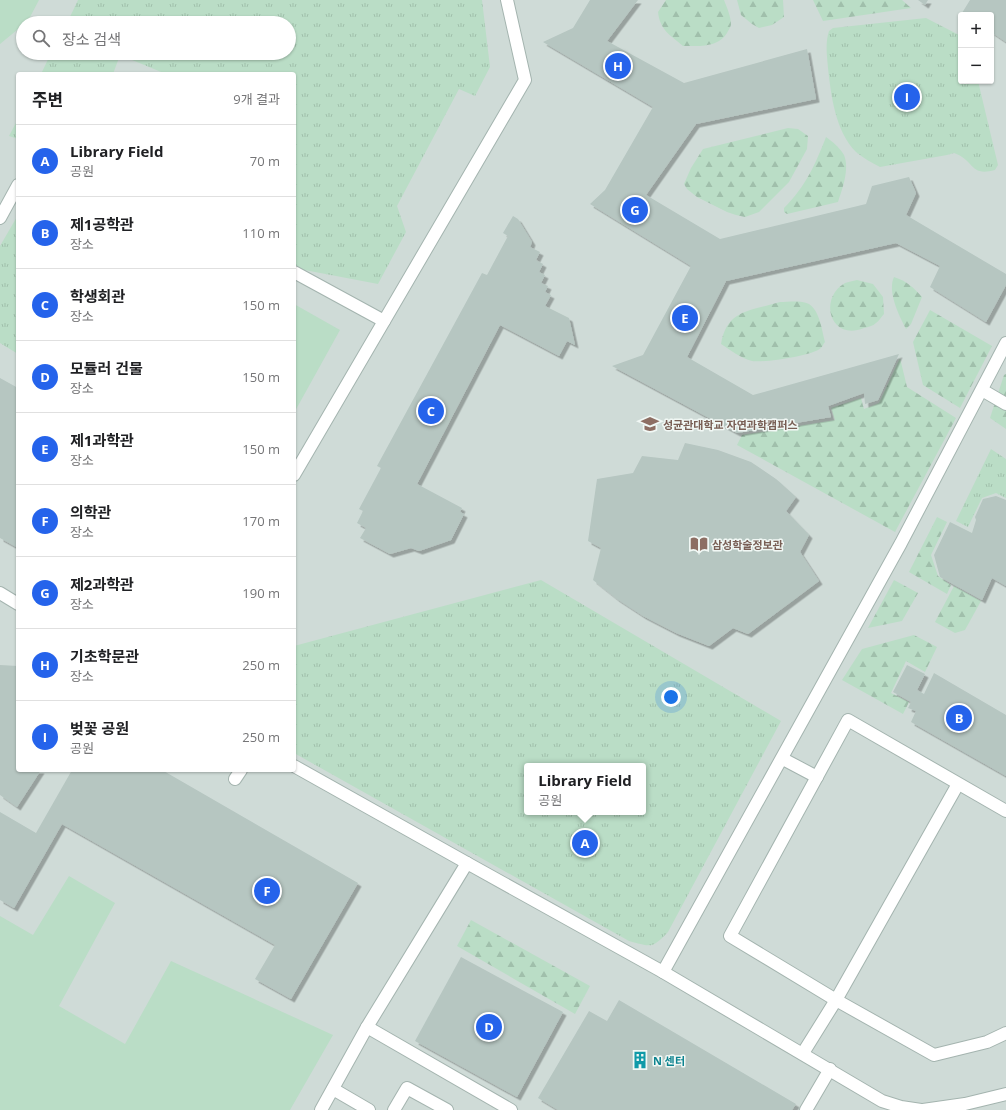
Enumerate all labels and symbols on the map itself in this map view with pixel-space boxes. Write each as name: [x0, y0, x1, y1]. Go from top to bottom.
pin: H: [605, 51, 631, 81]
pin: I: [894, 82, 920, 112]
pin: G: [622, 195, 648, 225]
pin: E: [672, 303, 698, 333]
pin: C: [418, 396, 444, 426]
school or university icon: 성균관대학교 자연과학캠퍼스: [640, 414, 660, 434]
place label: 성균관대학교 자연과학캠퍼스: [663, 417, 797, 432]
library icon: 삼성학술정보관: [689, 534, 709, 554]
place label: 삼성학술정보관: [712, 537, 783, 552]
your location: [661, 687, 681, 707]
pin: B: [946, 703, 972, 733]
pin: A: [572, 828, 598, 858]
pin: F: [254, 876, 280, 906]
pin: D: [476, 1012, 502, 1042]
building icon: N 센터: [630, 1050, 650, 1070]
place label: N 센터: [653, 1053, 685, 1068]

